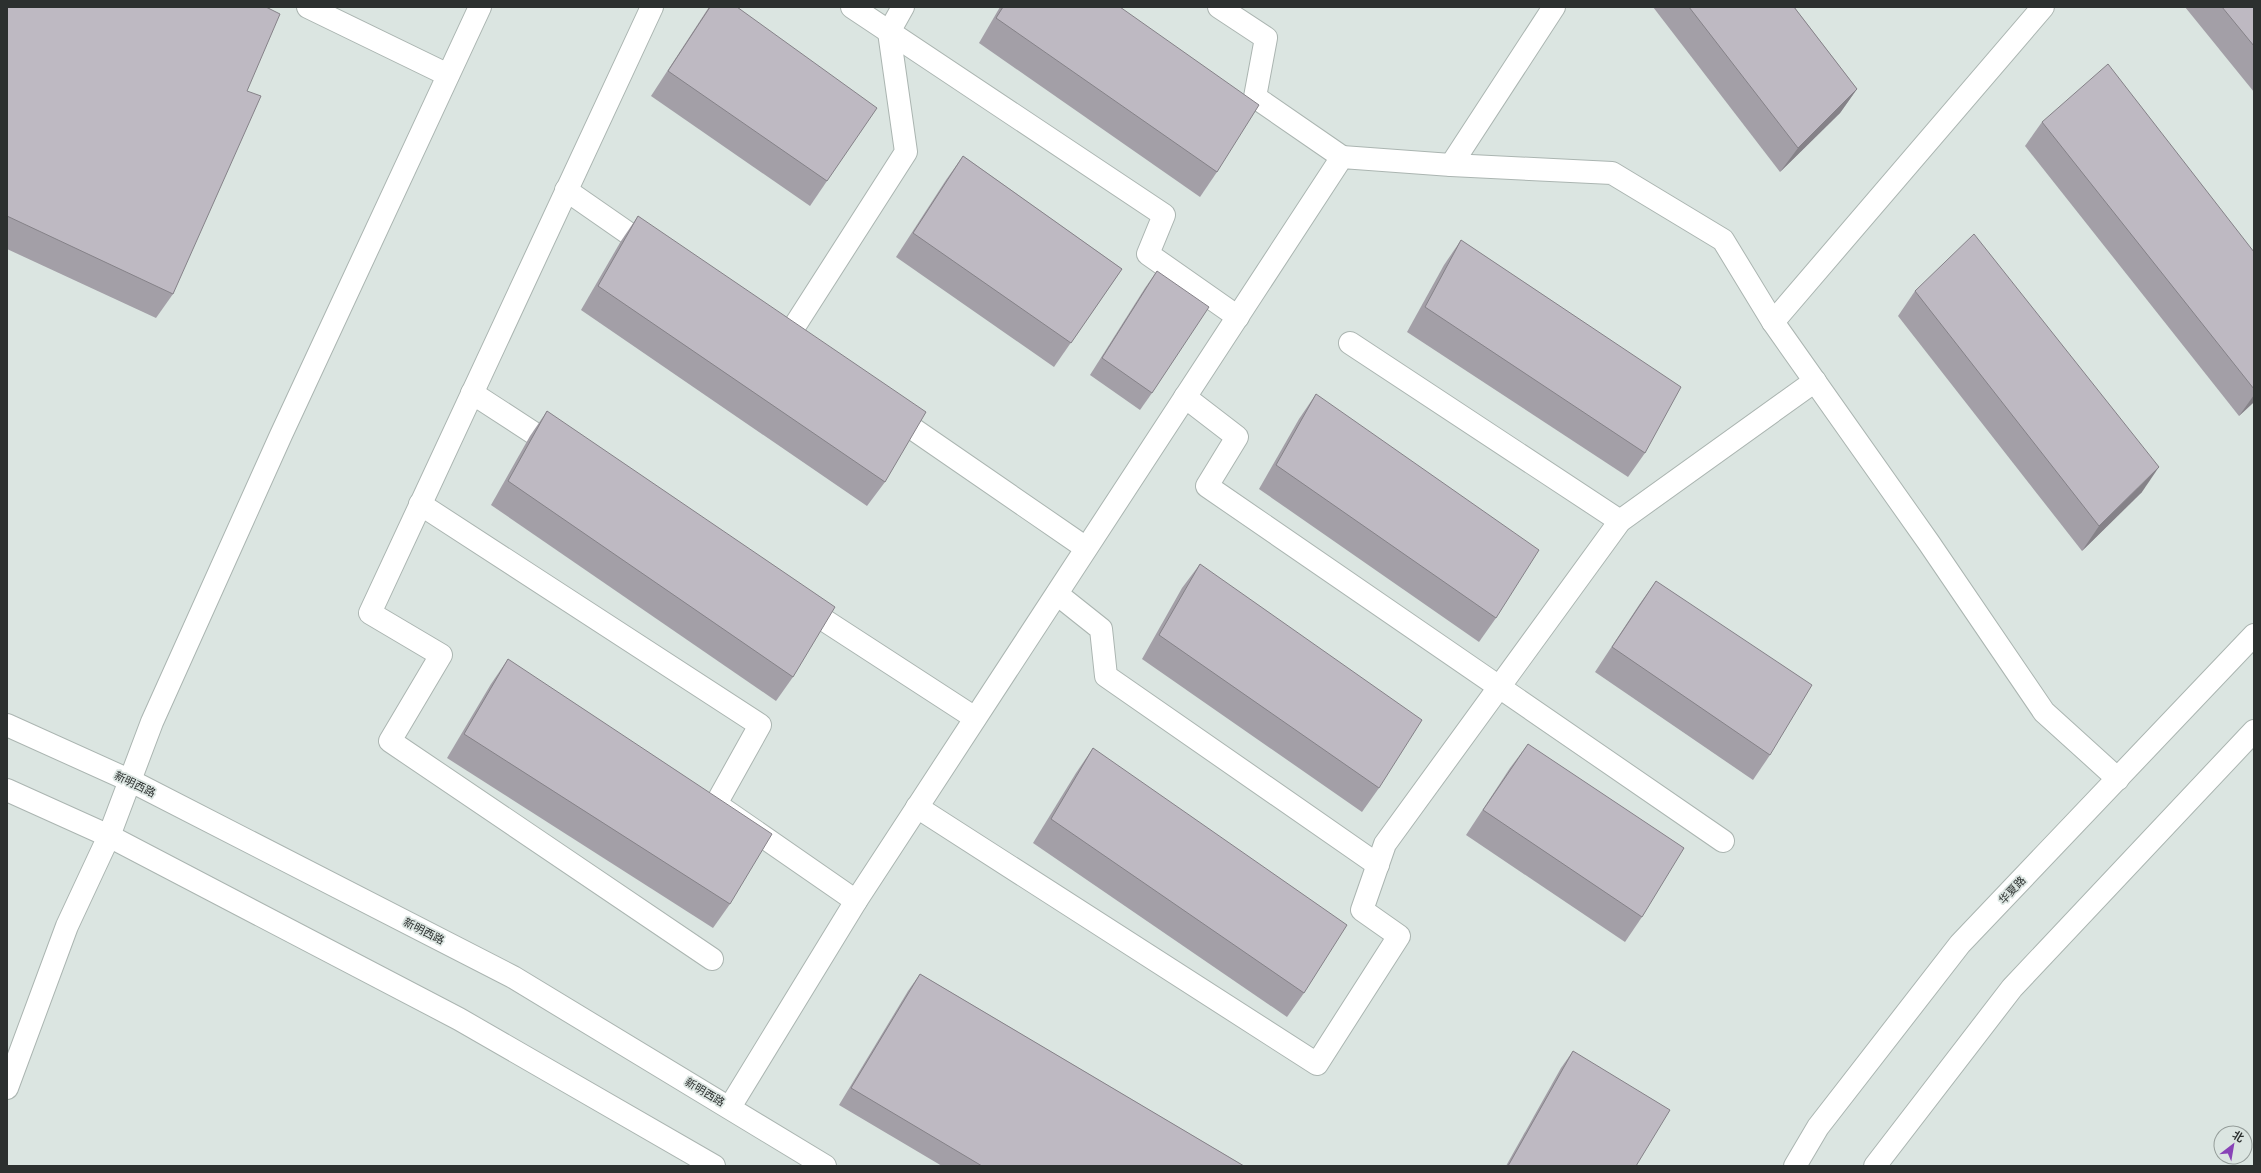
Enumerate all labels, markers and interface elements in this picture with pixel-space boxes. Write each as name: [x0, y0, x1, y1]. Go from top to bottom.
street label: 新明西路: [112, 767, 158, 800]
street label: 华夏路: [1995, 873, 2028, 907]
street label: 新明西路: [401, 914, 447, 947]
street label: 新明西路: [683, 1074, 728, 1109]
north arrow: [2213, 1125, 2253, 1165]
text: 北: [2230, 1127, 2247, 1145]

